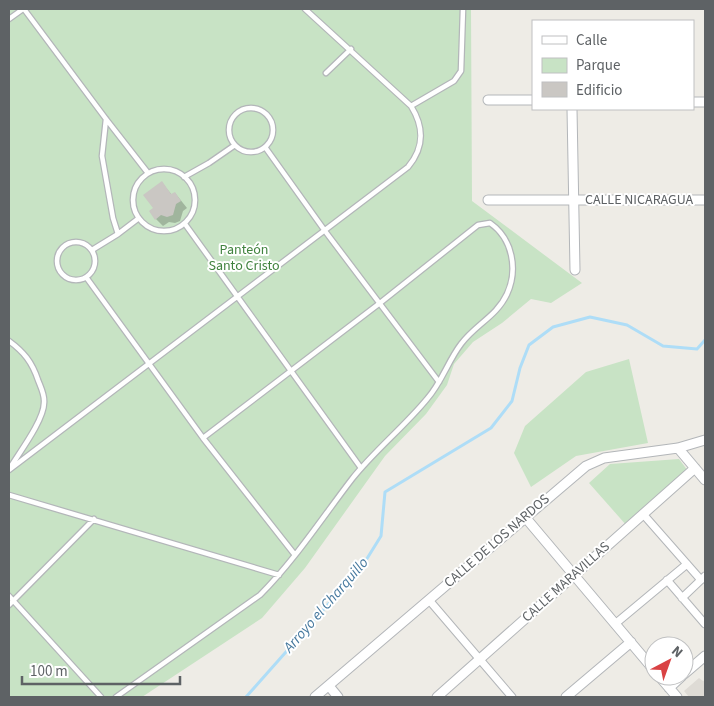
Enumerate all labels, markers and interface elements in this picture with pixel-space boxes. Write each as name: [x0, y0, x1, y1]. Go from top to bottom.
legend: [532, 20, 694, 110]
text: Calle: [576, 30, 607, 51]
text: Parque: [576, 55, 620, 76]
text: Edificio: [576, 80, 623, 101]
street label: CALLE NICARAGUA: [585, 190, 693, 210]
park label: Panteón Santo Cristo: [208, 240, 280, 276]
street label: CALLE DE LOS NARDOS: [440, 489, 554, 593]
street label: CALLE MARAVILLAS: [518, 537, 614, 627]
water label: Arroyo el Charquillo: [278, 553, 374, 658]
north arrow: [644, 636, 694, 686]
text: N: [667, 641, 687, 663]
scale bar: [22, 654, 180, 686]
text: 100 m: [30, 661, 68, 682]

